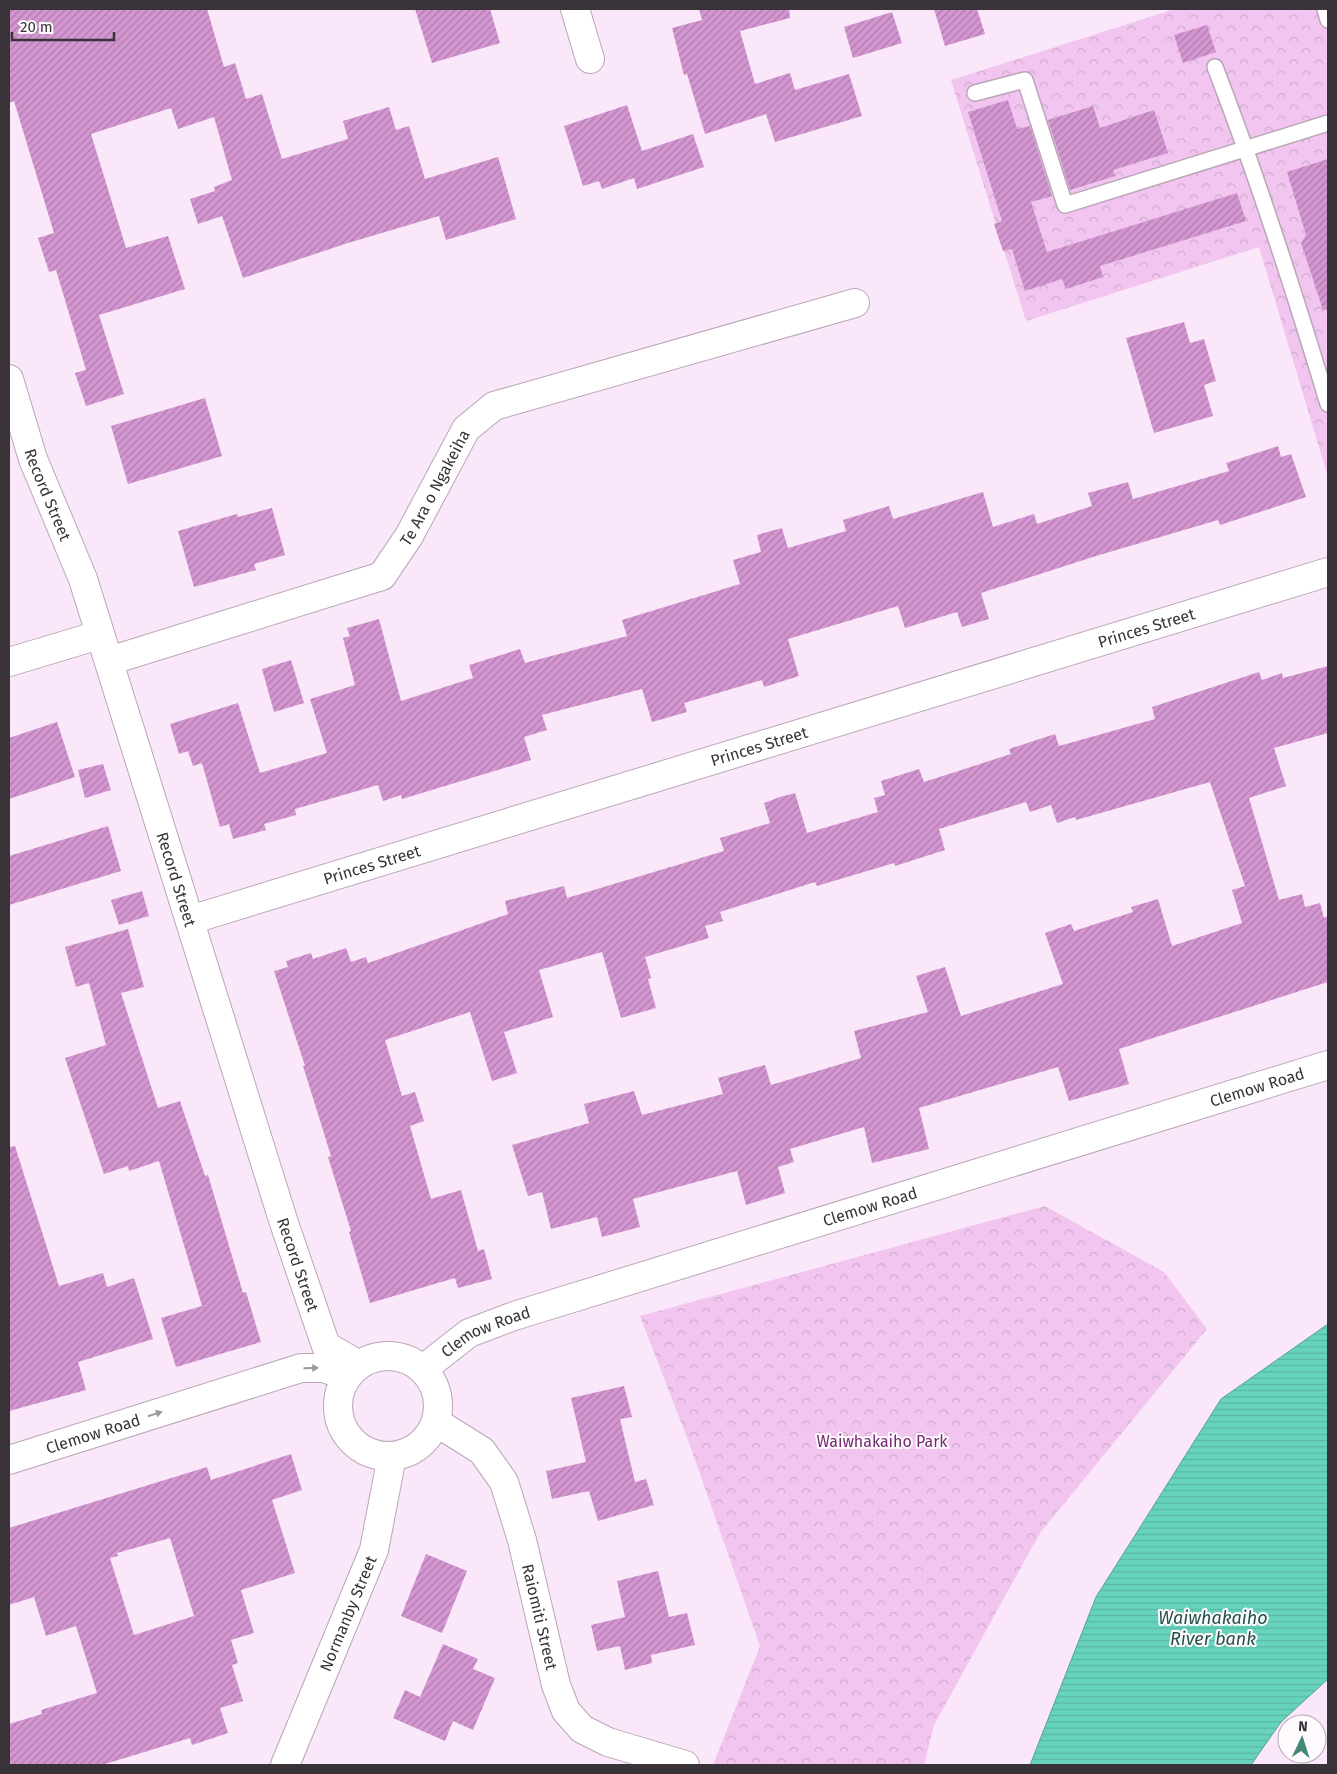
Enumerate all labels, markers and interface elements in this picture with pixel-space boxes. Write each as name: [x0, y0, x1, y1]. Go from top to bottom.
scale bar: [12, 10, 115, 42]
text: 20 m: [20, 18, 53, 36]
street label: Te Ara o Ngakeiha: [396, 426, 473, 549]
street label: Record Street: [21, 446, 75, 544]
street label: Princes Street: [1096, 604, 1197, 651]
street label: Princes Street: [708, 722, 810, 770]
street label: Record Street: [153, 830, 200, 929]
street label: Princes Street: [321, 841, 423, 888]
street label: Clemow Road: [1207, 1063, 1307, 1110]
street label: Clemow Road: [820, 1183, 920, 1230]
street label: Record Street: [273, 1215, 323, 1314]
street label: Clemow Road: [437, 1302, 533, 1361]
one-way arrow: [303, 1364, 319, 1372]
one-way arrow: [148, 1409, 163, 1417]
street label: Clemow Road: [43, 1410, 142, 1457]
park label: Waiwhakaiho Park: [816, 1432, 948, 1451]
street label: Normanby Street: [315, 1553, 380, 1674]
street label: Raiomiti Street: [518, 1562, 562, 1672]
water label: Waiwhakaiho River bank: [1158, 1607, 1268, 1650]
north arrow: [1277, 1714, 1327, 1764]
text: N: [1298, 1718, 1308, 1735]

